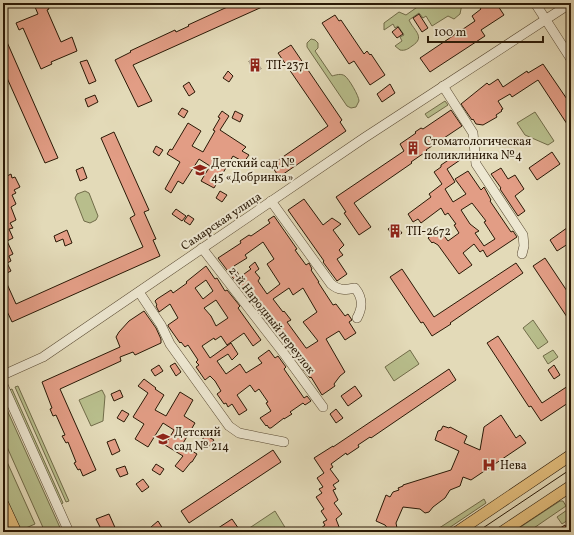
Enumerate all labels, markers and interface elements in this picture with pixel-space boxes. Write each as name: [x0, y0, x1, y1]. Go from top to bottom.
scale bar: [428, 18, 543, 44]
text: 100 m: [434, 25, 467, 41]
building icon: ТП-2371: [247, 57, 263, 73]
place label: ТП-2371: [266, 58, 309, 74]
place label: Стоматологическая поликлиника №4: [424, 134, 531, 164]
building icon: Стоматологическая поликлиника №4: [405, 140, 421, 156]
place label: Детский сад № 45 «Добринка»: [211, 156, 295, 186]
school or university icon: Детский сад № 45 «Добринка»: [192, 162, 208, 178]
street label: Самарская улица: [178, 189, 265, 255]
building icon: ТП-2672: [387, 223, 403, 239]
place label: ТП-2672: [406, 224, 451, 240]
street label: 2-й Народный переулок: [224, 264, 319, 378]
place label: Детский сад № 214: [174, 425, 229, 455]
school or university icon: Детский сад № 214: [155, 431, 171, 447]
hospital icon: Нева: [481, 457, 497, 473]
place label: Нева: [500, 458, 527, 474]

